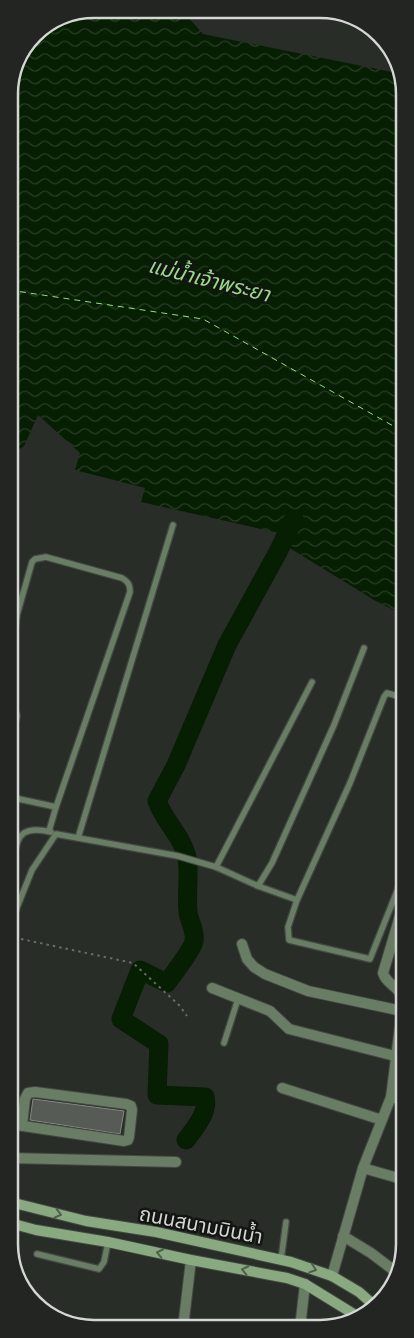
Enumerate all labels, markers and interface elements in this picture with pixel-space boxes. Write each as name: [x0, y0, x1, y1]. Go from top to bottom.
water label: แม่น้ำเจ้าพระยา: [145, 250, 274, 310]
street label: ถนนสนามบินน้ำ: [137, 1199, 265, 1252]
one-way arrow: [53, 1208, 62, 1219]
one-way arrow: [156, 1249, 164, 1259]
one-way arrow: [308, 1263, 316, 1273]
one-way arrow: [240, 1265, 249, 1276]

